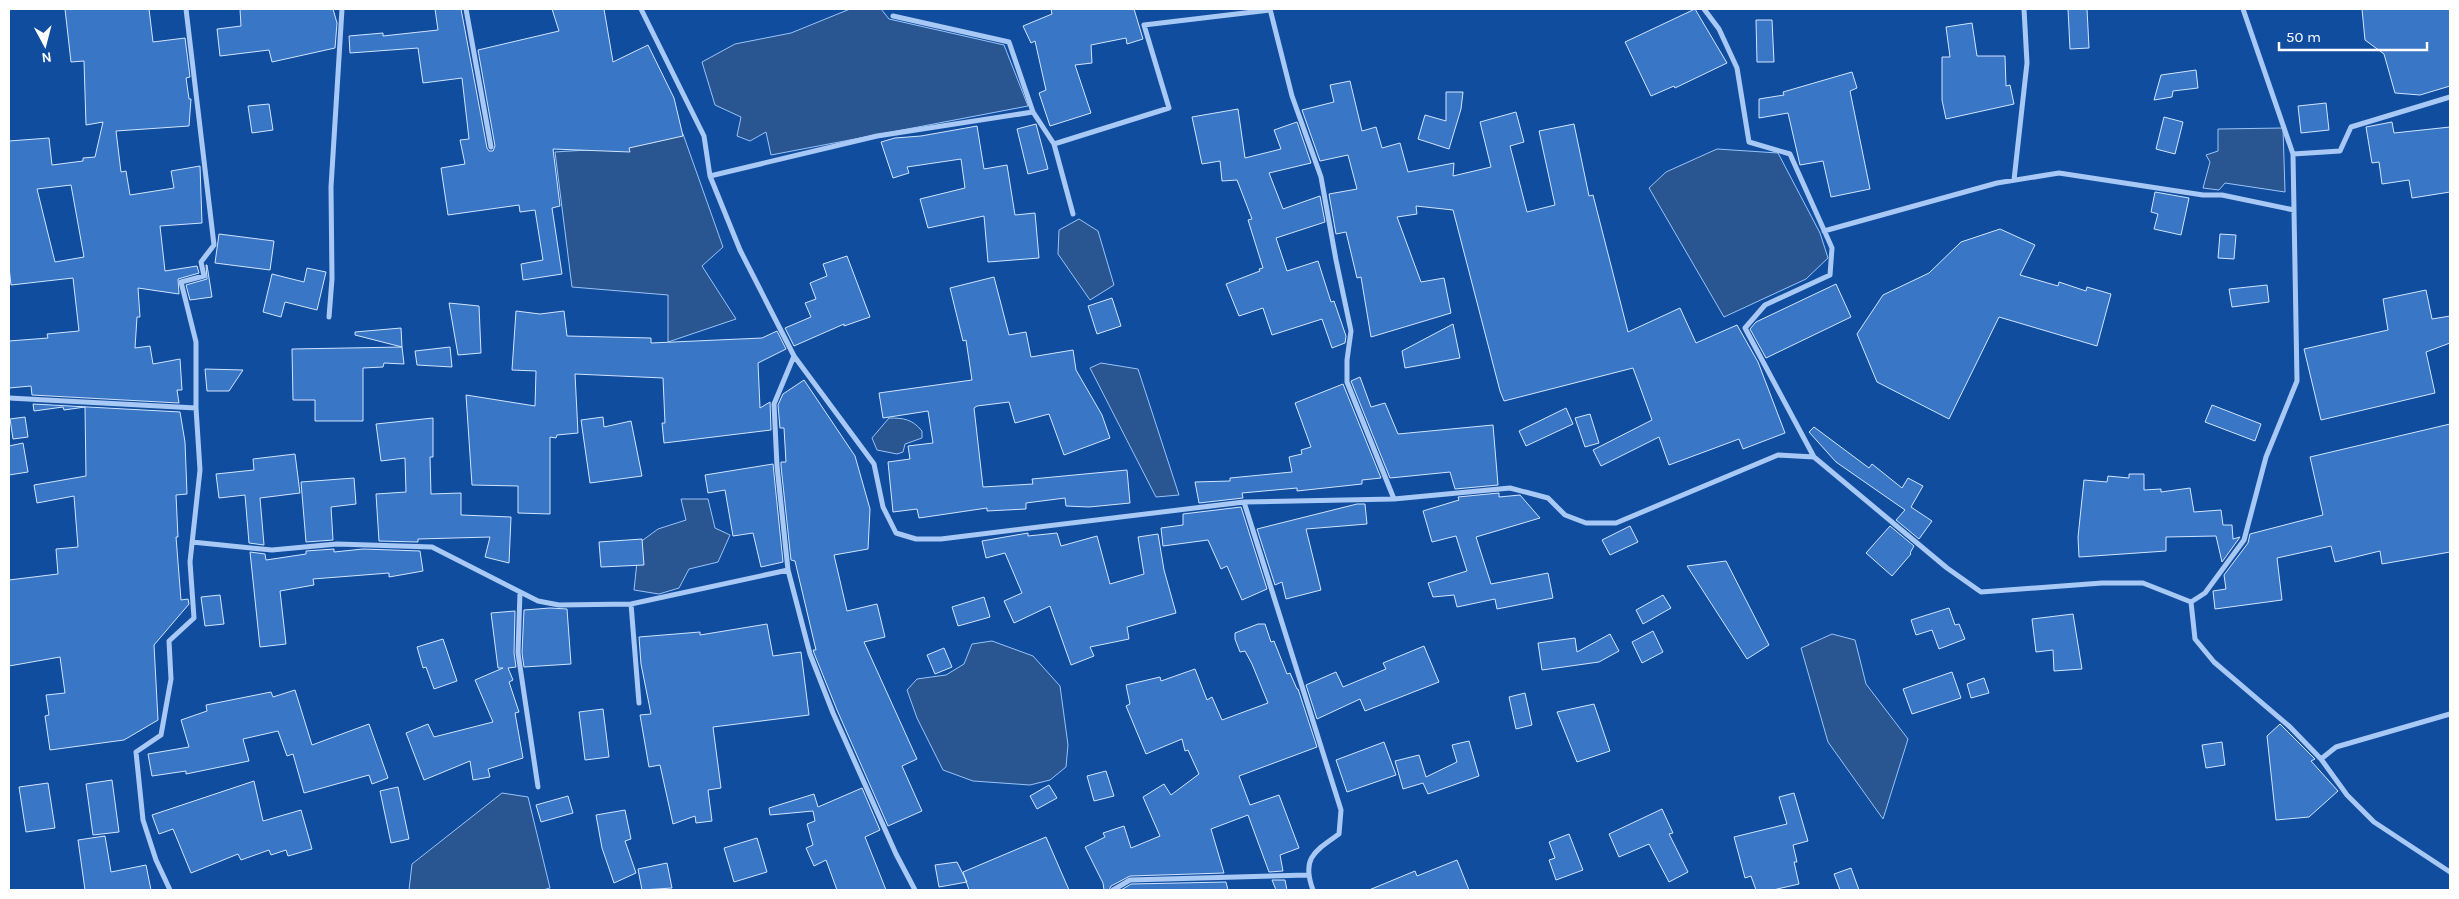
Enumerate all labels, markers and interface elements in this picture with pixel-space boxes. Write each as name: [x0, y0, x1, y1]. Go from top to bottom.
north arrow: [20, 20, 70, 70]
scale bar: [2279, 20, 2426, 52]
text: 50 m: [2286, 28, 2321, 46]
text: N: [41, 48, 53, 66]

